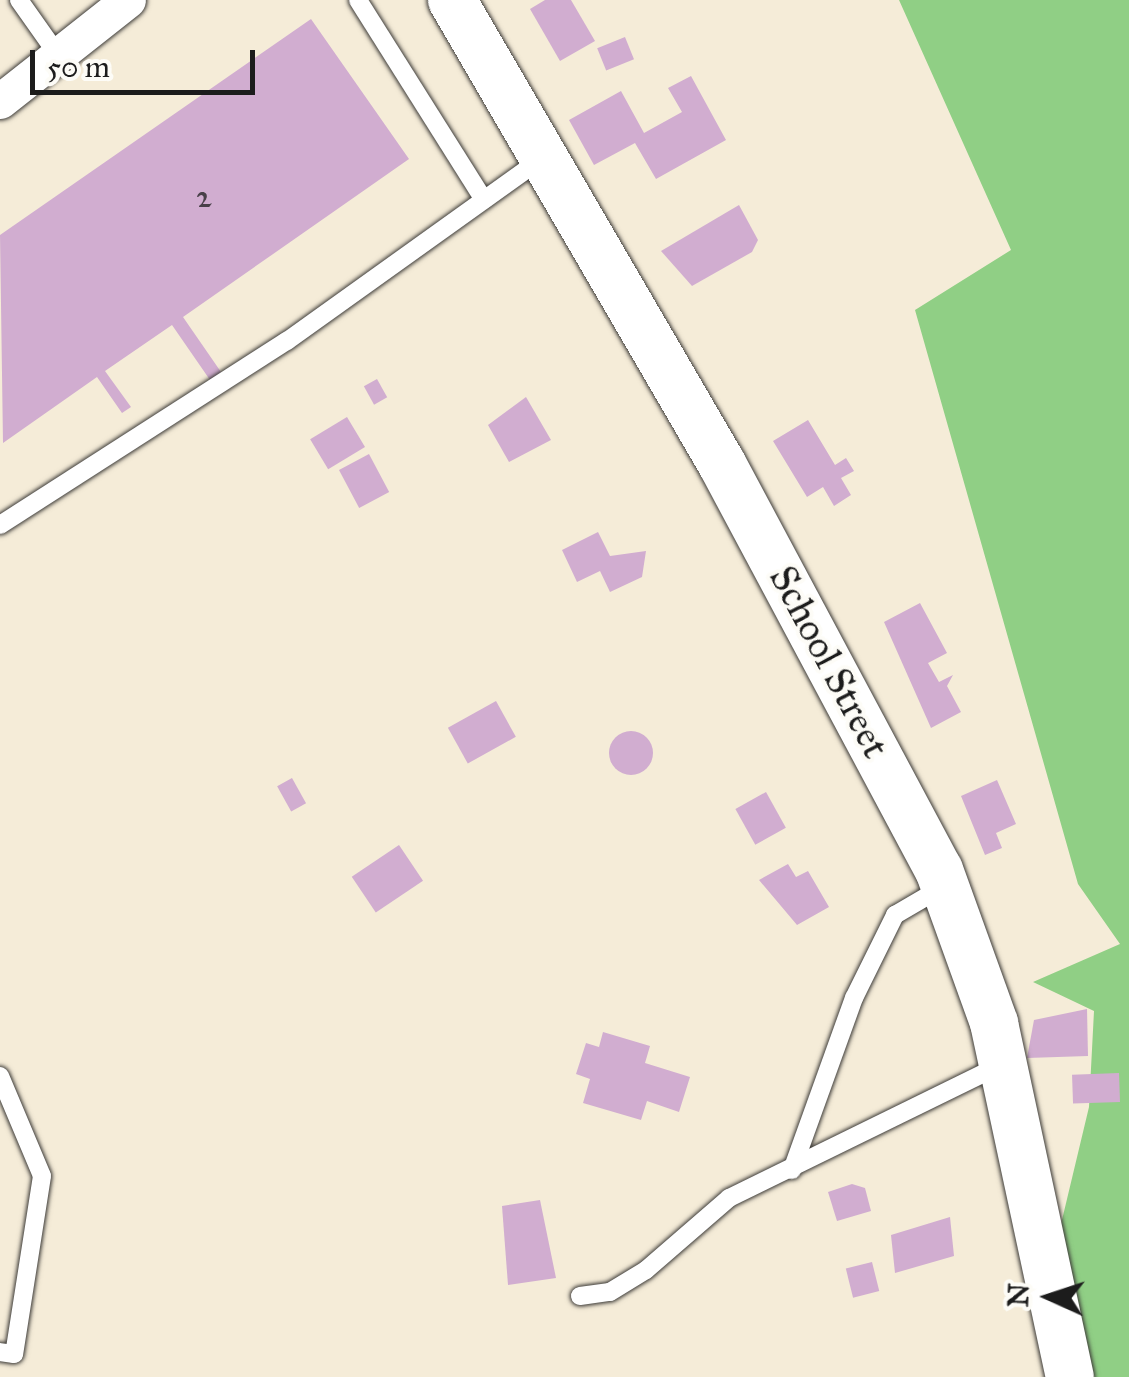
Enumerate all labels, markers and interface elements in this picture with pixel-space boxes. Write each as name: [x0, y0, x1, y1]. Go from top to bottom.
scale bar: [35, 30, 260, 92]
text: 50 m: [47, 49, 110, 85]
house number: 2: [196, 178, 212, 216]
street label: School Street: [759, 558, 899, 766]
north arrow: [999, 1247, 1099, 1347]
text: N: [1000, 1283, 1037, 1308]

